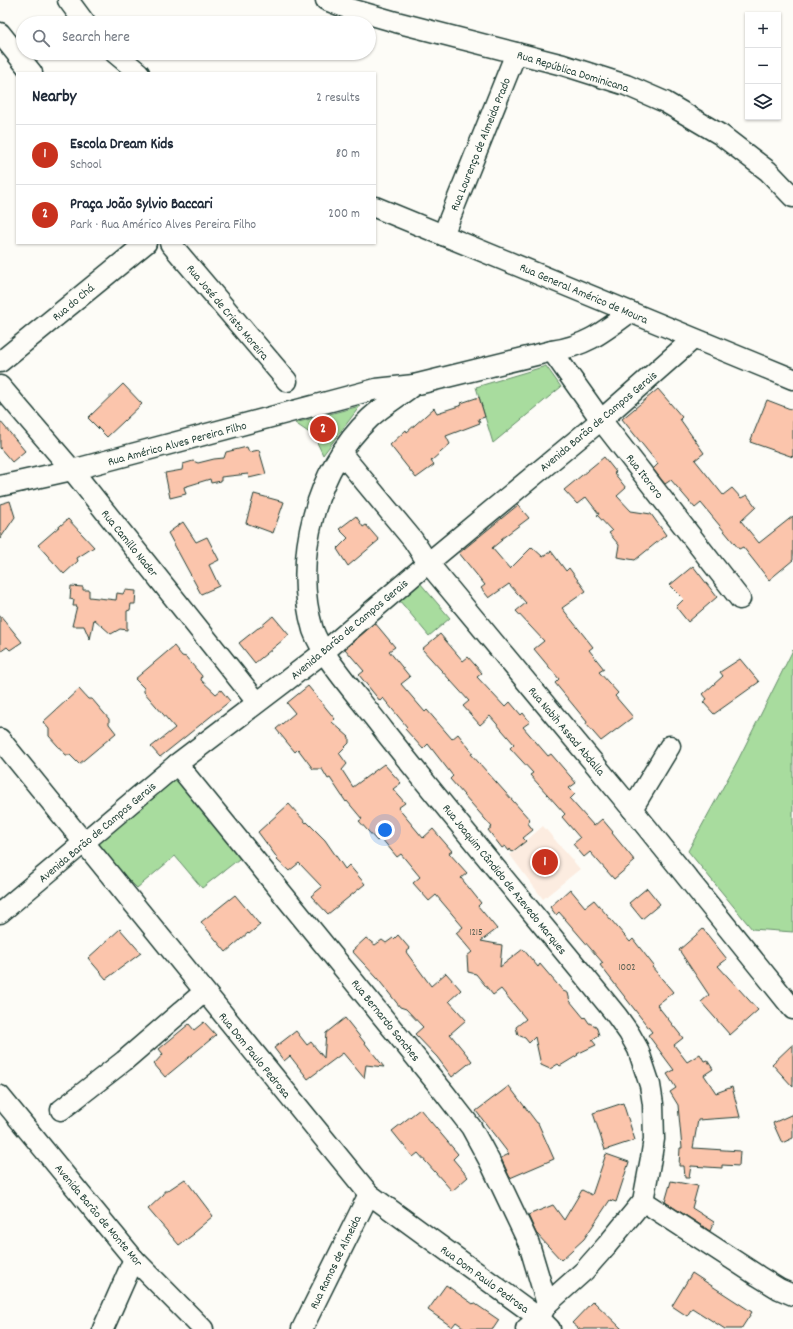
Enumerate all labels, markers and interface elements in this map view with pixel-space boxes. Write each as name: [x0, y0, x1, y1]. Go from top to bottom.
map controls: [745, 12, 781, 120]
button: +: [745, 12, 781, 48]
search box: [16, 16, 376, 60]
icon: search: [30, 27, 52, 49]
text: Search here: [62, 27, 130, 49]
street label: Rua República Dominicana: [515, 47, 631, 98]
button: −: [745, 48, 781, 84]
street label: Rua Lourenço de Almeida Prado: [447, 75, 516, 214]
button: layers: [745, 84, 781, 120]
text: Nearby: [32, 86, 76, 110]
text: 2 results: [316, 89, 360, 108]
text: Escola Dream Kids: [70, 134, 174, 156]
text: 1: [44, 145, 46, 164]
text: 80 m: [336, 145, 360, 164]
text: School: [70, 156, 102, 175]
text: Praça João Sylvio Baccari: [70, 194, 213, 216]
text: 2: [42, 205, 48, 224]
text: 200 m: [328, 205, 360, 224]
text: Park · Rua Américo Alves Pereira Filho: [70, 216, 256, 235]
street label: Rua General Américo de Moura: [517, 260, 651, 329]
street label: Rua José de Cristo Moreira: [182, 261, 272, 365]
street label: Rua do Chá: [49, 280, 99, 326]
street label: Avenida Barão de Campos Gerais: [536, 368, 662, 477]
pin: 2: [310, 414, 336, 444]
street label: Rua Américo Alves Pereira Filho: [106, 418, 249, 471]
street label: Rua Itororo: [621, 451, 667, 503]
street label: Rua Camillo Nader: [96, 507, 162, 582]
street label: Avenida Barão de Campos Gerais: [287, 576, 413, 685]
street label: Rua Nabih Assad Abdalla: [523, 684, 608, 780]
street label: Avenida Barão de Campos Gerais: [35, 779, 161, 888]
street label: Rua Joaquim Cândido de Azevedo Marques: [438, 801, 570, 959]
your location: [375, 820, 395, 840]
pin: 1: [532, 847, 558, 877]
house number: 1215: [469, 926, 483, 940]
house number: 1002: [618, 961, 636, 975]
street label: Rua Bernardo Sanches: [346, 976, 423, 1066]
street label: Rua Dom Paulo Pedrosa: [214, 1009, 294, 1103]
street label: Avenida Barão de Monte Mor: [50, 1161, 146, 1271]
street label: Rua Ramos de Almeida: [306, 1213, 367, 1312]
street label: Rua Dom Paulo Pedrosa: [436, 1242, 532, 1318]

